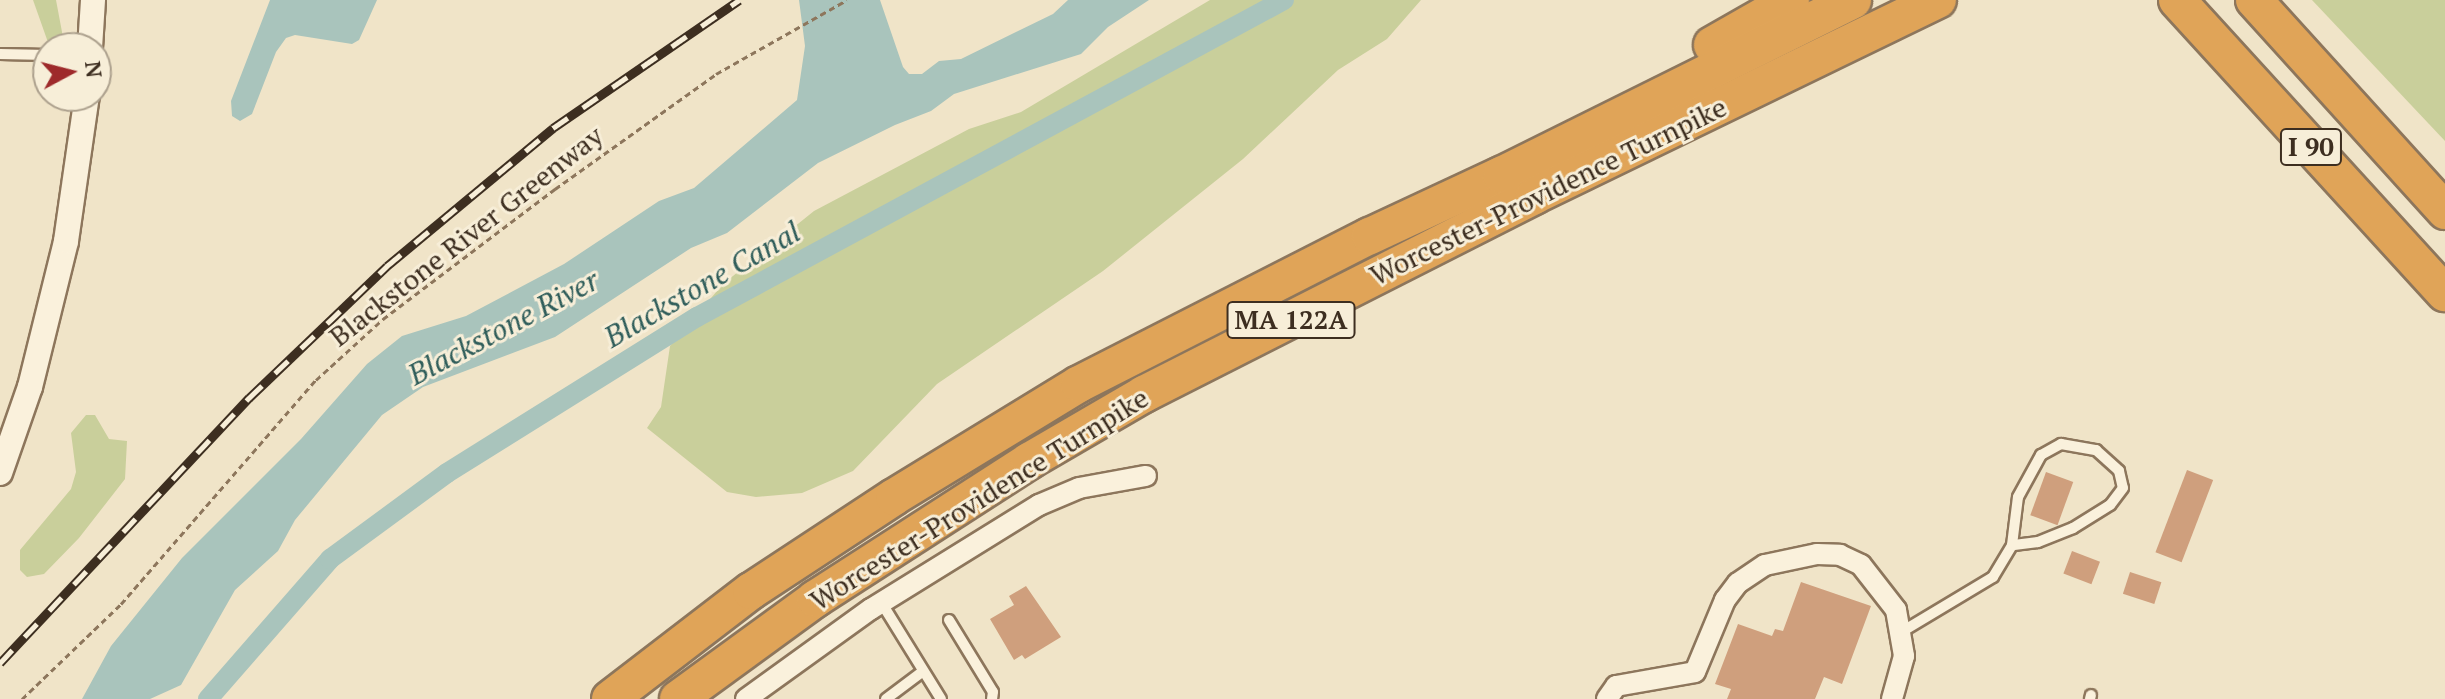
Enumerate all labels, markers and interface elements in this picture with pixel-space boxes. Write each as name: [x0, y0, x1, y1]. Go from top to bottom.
north arrow: [32, 32, 112, 112]
text: N: [79, 59, 110, 79]
street label: Worcester-Providence Turnpike: [1364, 90, 1732, 292]
street label: Blackstone River Greenway: [323, 119, 609, 353]
road number: I 90: [2279, 125, 2343, 169]
water label: Blackstone Canal: [597, 213, 807, 355]
water label: Blackstone River: [402, 262, 604, 392]
road number: MA 122A: [1225, 298, 1357, 342]
street label: Worcester-Providence Turnpike: [804, 381, 1154, 617]

